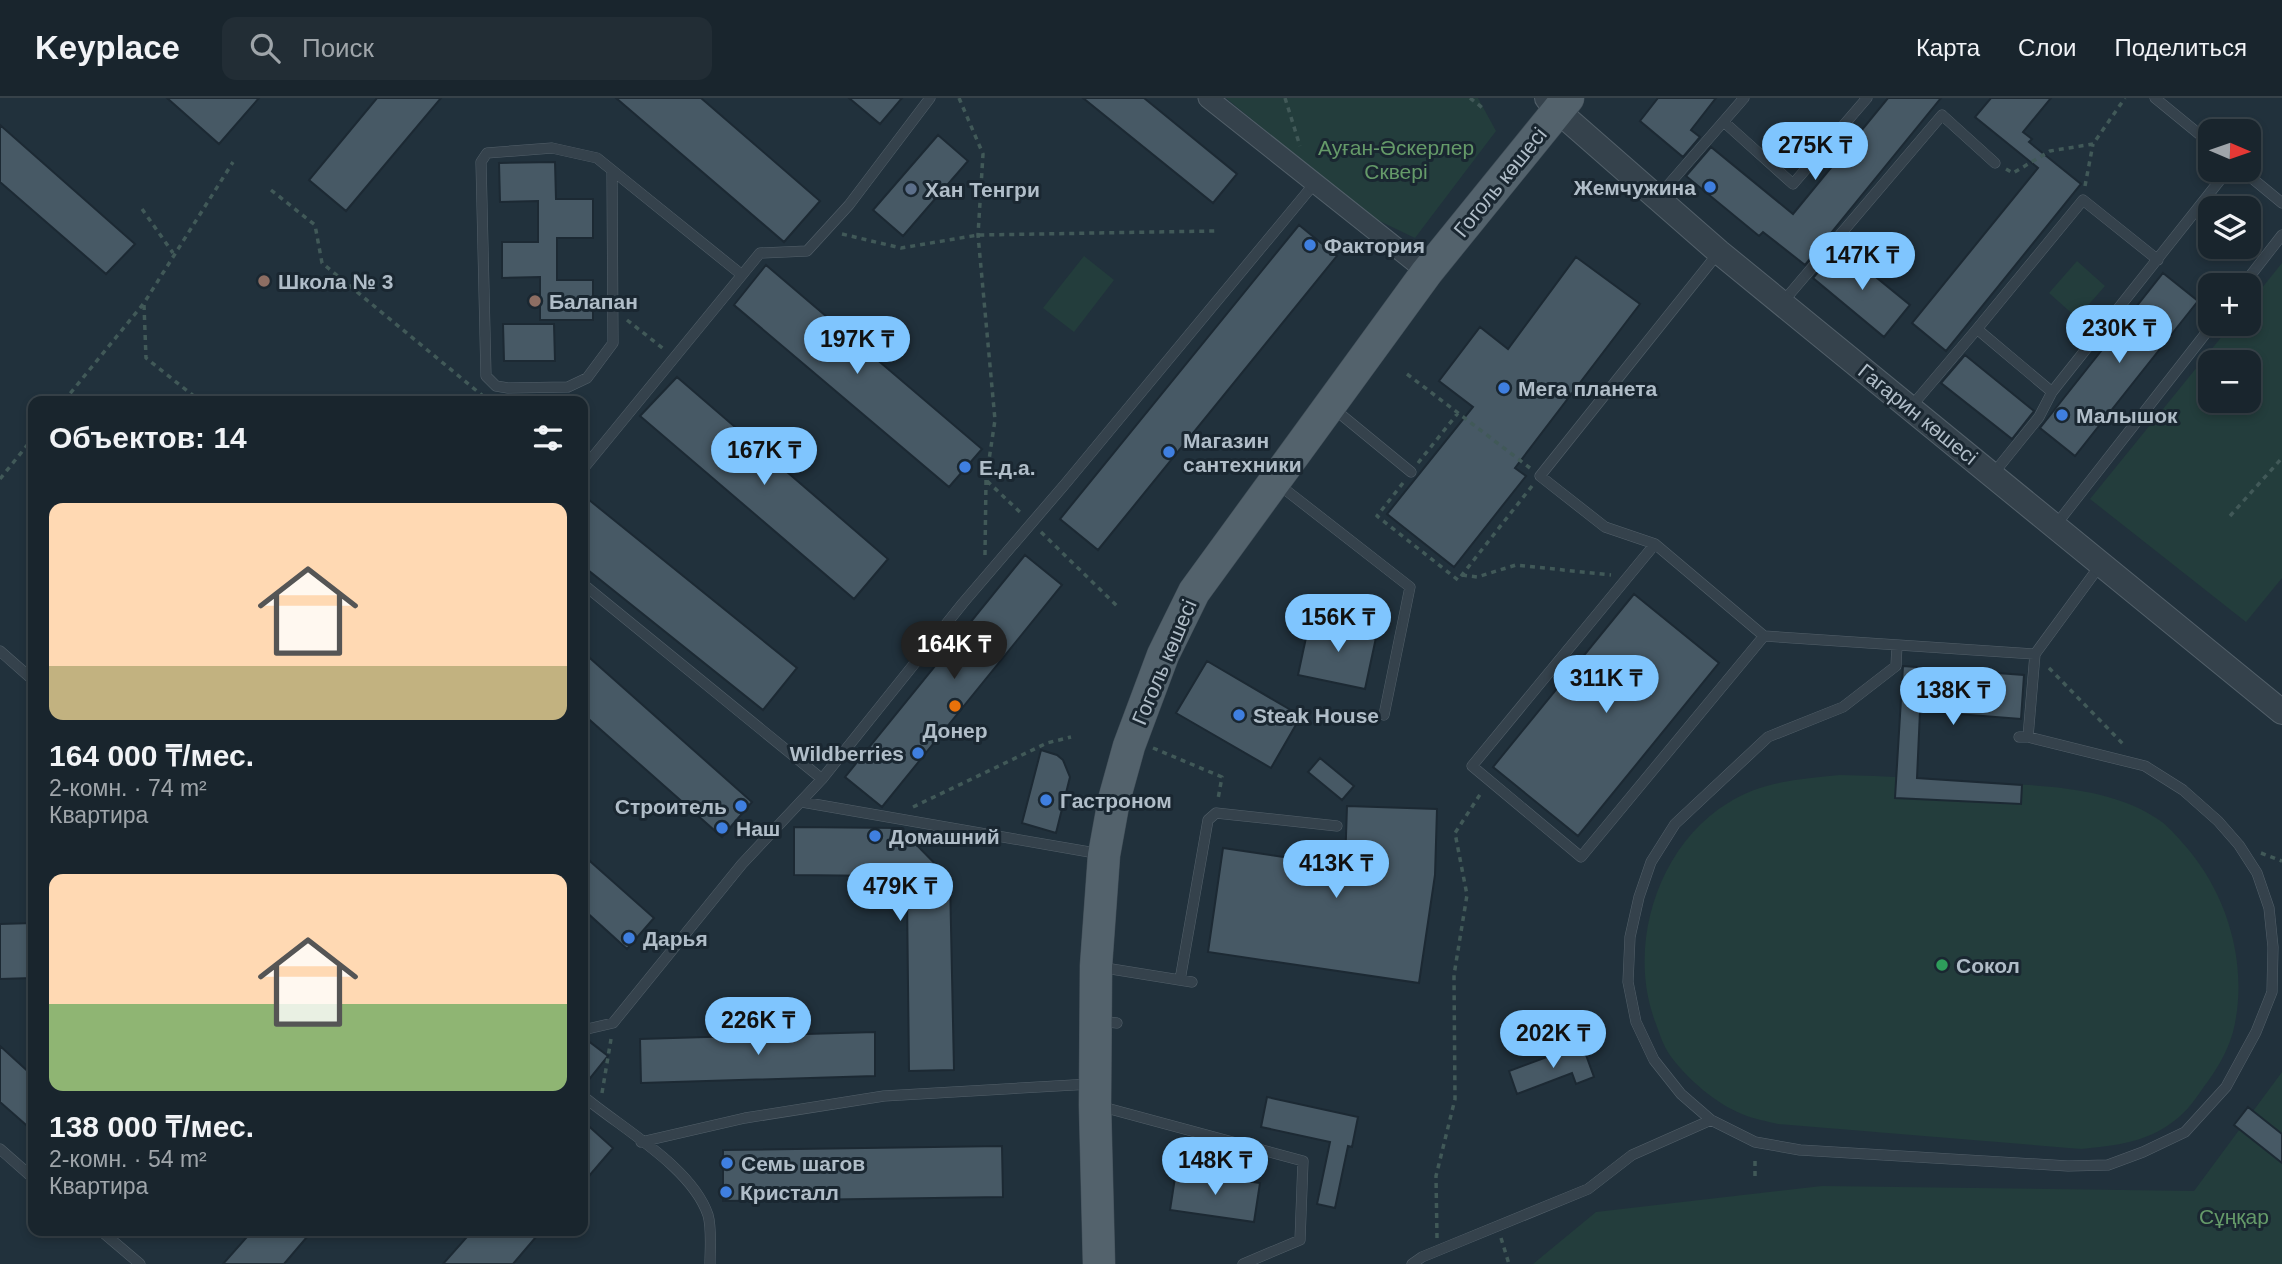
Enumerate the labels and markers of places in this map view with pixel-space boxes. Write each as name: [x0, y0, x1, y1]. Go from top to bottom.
pin: 275K ₸: [1758, 122, 1872, 182]
place label: Жемчужина: [1573, 176, 1696, 199]
place label: Хан Тенгри: [925, 178, 1040, 201]
marker: Жемчужина: [1702, 179, 1718, 195]
marker: Хан Тенгри: [903, 181, 919, 197]
pin: 147K ₸: [1805, 232, 1919, 292]
place label: Фактория: [1324, 234, 1425, 257]
marker: Фактория: [1302, 237, 1318, 253]
place label: Школа № 3: [278, 270, 393, 293]
marker: Школа № 3: [256, 273, 272, 289]
place label: Балапан: [549, 290, 638, 313]
marker: Балапан: [527, 293, 543, 309]
pin: 230K ₸: [2062, 306, 2176, 365]
pin: 197K ₸: [800, 316, 914, 376]
place label: Мега планета: [1518, 377, 1658, 400]
marker: Мега планета: [1496, 380, 1512, 396]
place label: Малышок: [2076, 404, 2178, 427]
marker: Малышок: [2054, 407, 2070, 423]
pin: 167K ₸: [707, 428, 821, 487]
place label: Магазин сантехники: [1183, 429, 1302, 476]
marker: Магазин сантехники: [1161, 444, 1177, 460]
place label: Е.д.а.: [979, 456, 1036, 479]
marker: Е.д.а.: [957, 459, 973, 475]
pin: 156K ₸: [1281, 594, 1395, 654]
pin: 164K ₸: [897, 622, 1011, 681]
pin: 311K ₸: [1549, 656, 1663, 715]
pin: 138K ₸: [1896, 668, 2010, 727]
marker: Донер: [947, 698, 963, 714]
place label: Steak House: [1253, 704, 1379, 727]
marker: Steak House: [1231, 707, 1247, 723]
place label: Донер: [922, 719, 988, 742]
place label: Wildberries: [790, 742, 904, 765]
marker: Wildberries: [910, 745, 926, 761]
place label: Гастроном: [1060, 789, 1172, 812]
marker: Гастроном: [1038, 792, 1054, 808]
place label: Строитель: [615, 795, 727, 818]
marker: Строитель: [733, 798, 749, 814]
place label: Наш: [736, 817, 780, 840]
marker: Наш: [714, 820, 730, 836]
place label: Домашний: [889, 825, 1000, 848]
marker: Домашний: [867, 828, 883, 844]
pin: 413K ₸: [1279, 840, 1393, 900]
pin: 479K ₸: [843, 864, 957, 923]
place label: Дарья: [643, 927, 708, 950]
marker: Дарья: [621, 930, 637, 946]
place label: Сокол: [1956, 954, 2020, 977]
marker: Сокол: [1934, 957, 1950, 973]
pin: 226K ₸: [701, 998, 815, 1057]
pin: 202K ₸: [1496, 1010, 1610, 1070]
pin: 148K ₸: [1158, 1138, 1272, 1197]
place label: Семь шагов: [741, 1152, 865, 1175]
marker: Семь шагов: [719, 1155, 735, 1171]
place label: Кристалл: [740, 1181, 839, 1204]
marker: Кристалл: [718, 1184, 734, 1200]

